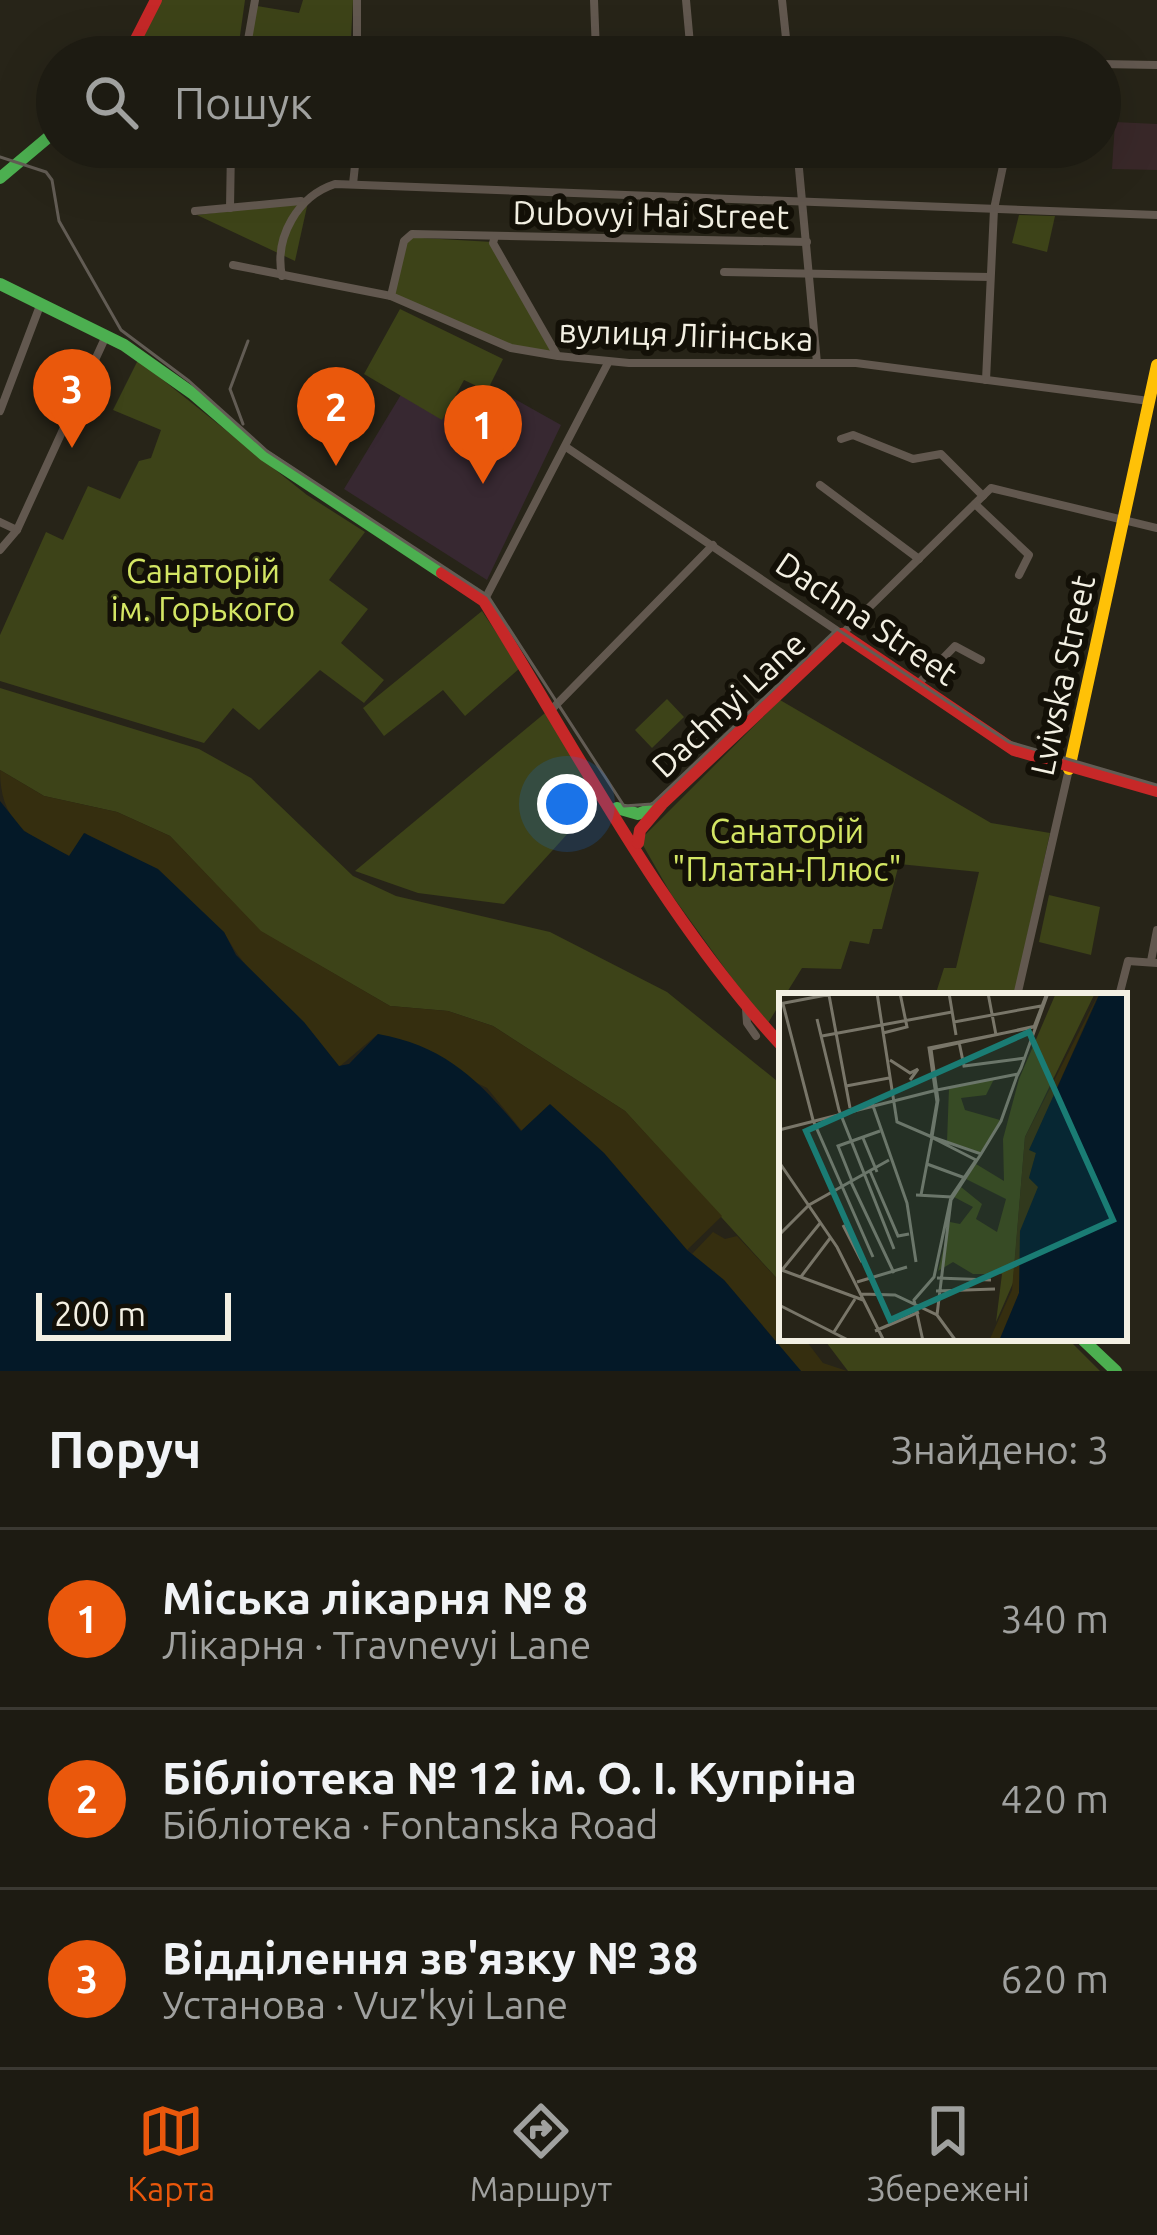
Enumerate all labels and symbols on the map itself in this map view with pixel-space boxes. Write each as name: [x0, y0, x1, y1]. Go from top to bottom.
street label: Dubovyi Hai Street: [512, 193, 790, 235]
street label: вулиця Лігінська: [558, 311, 814, 357]
pin: 3: [33, 349, 111, 448]
pin: 2: [297, 367, 375, 466]
pin: 1: [444, 385, 522, 484]
street label: Dachna Street: [770, 544, 964, 692]
park label: Cанаторій ім. Горького: [111, 552, 295, 627]
street label: Lvivska Street: [1023, 572, 1101, 778]
street label: Dachnyi Lane: [644, 624, 812, 784]
your location: [537, 774, 597, 834]
park label: Санаторій "Платан-Плюс": [672, 812, 902, 887]
inset map: [779, 993, 1127, 1341]
scale bar: [36, 1287, 231, 1340]

